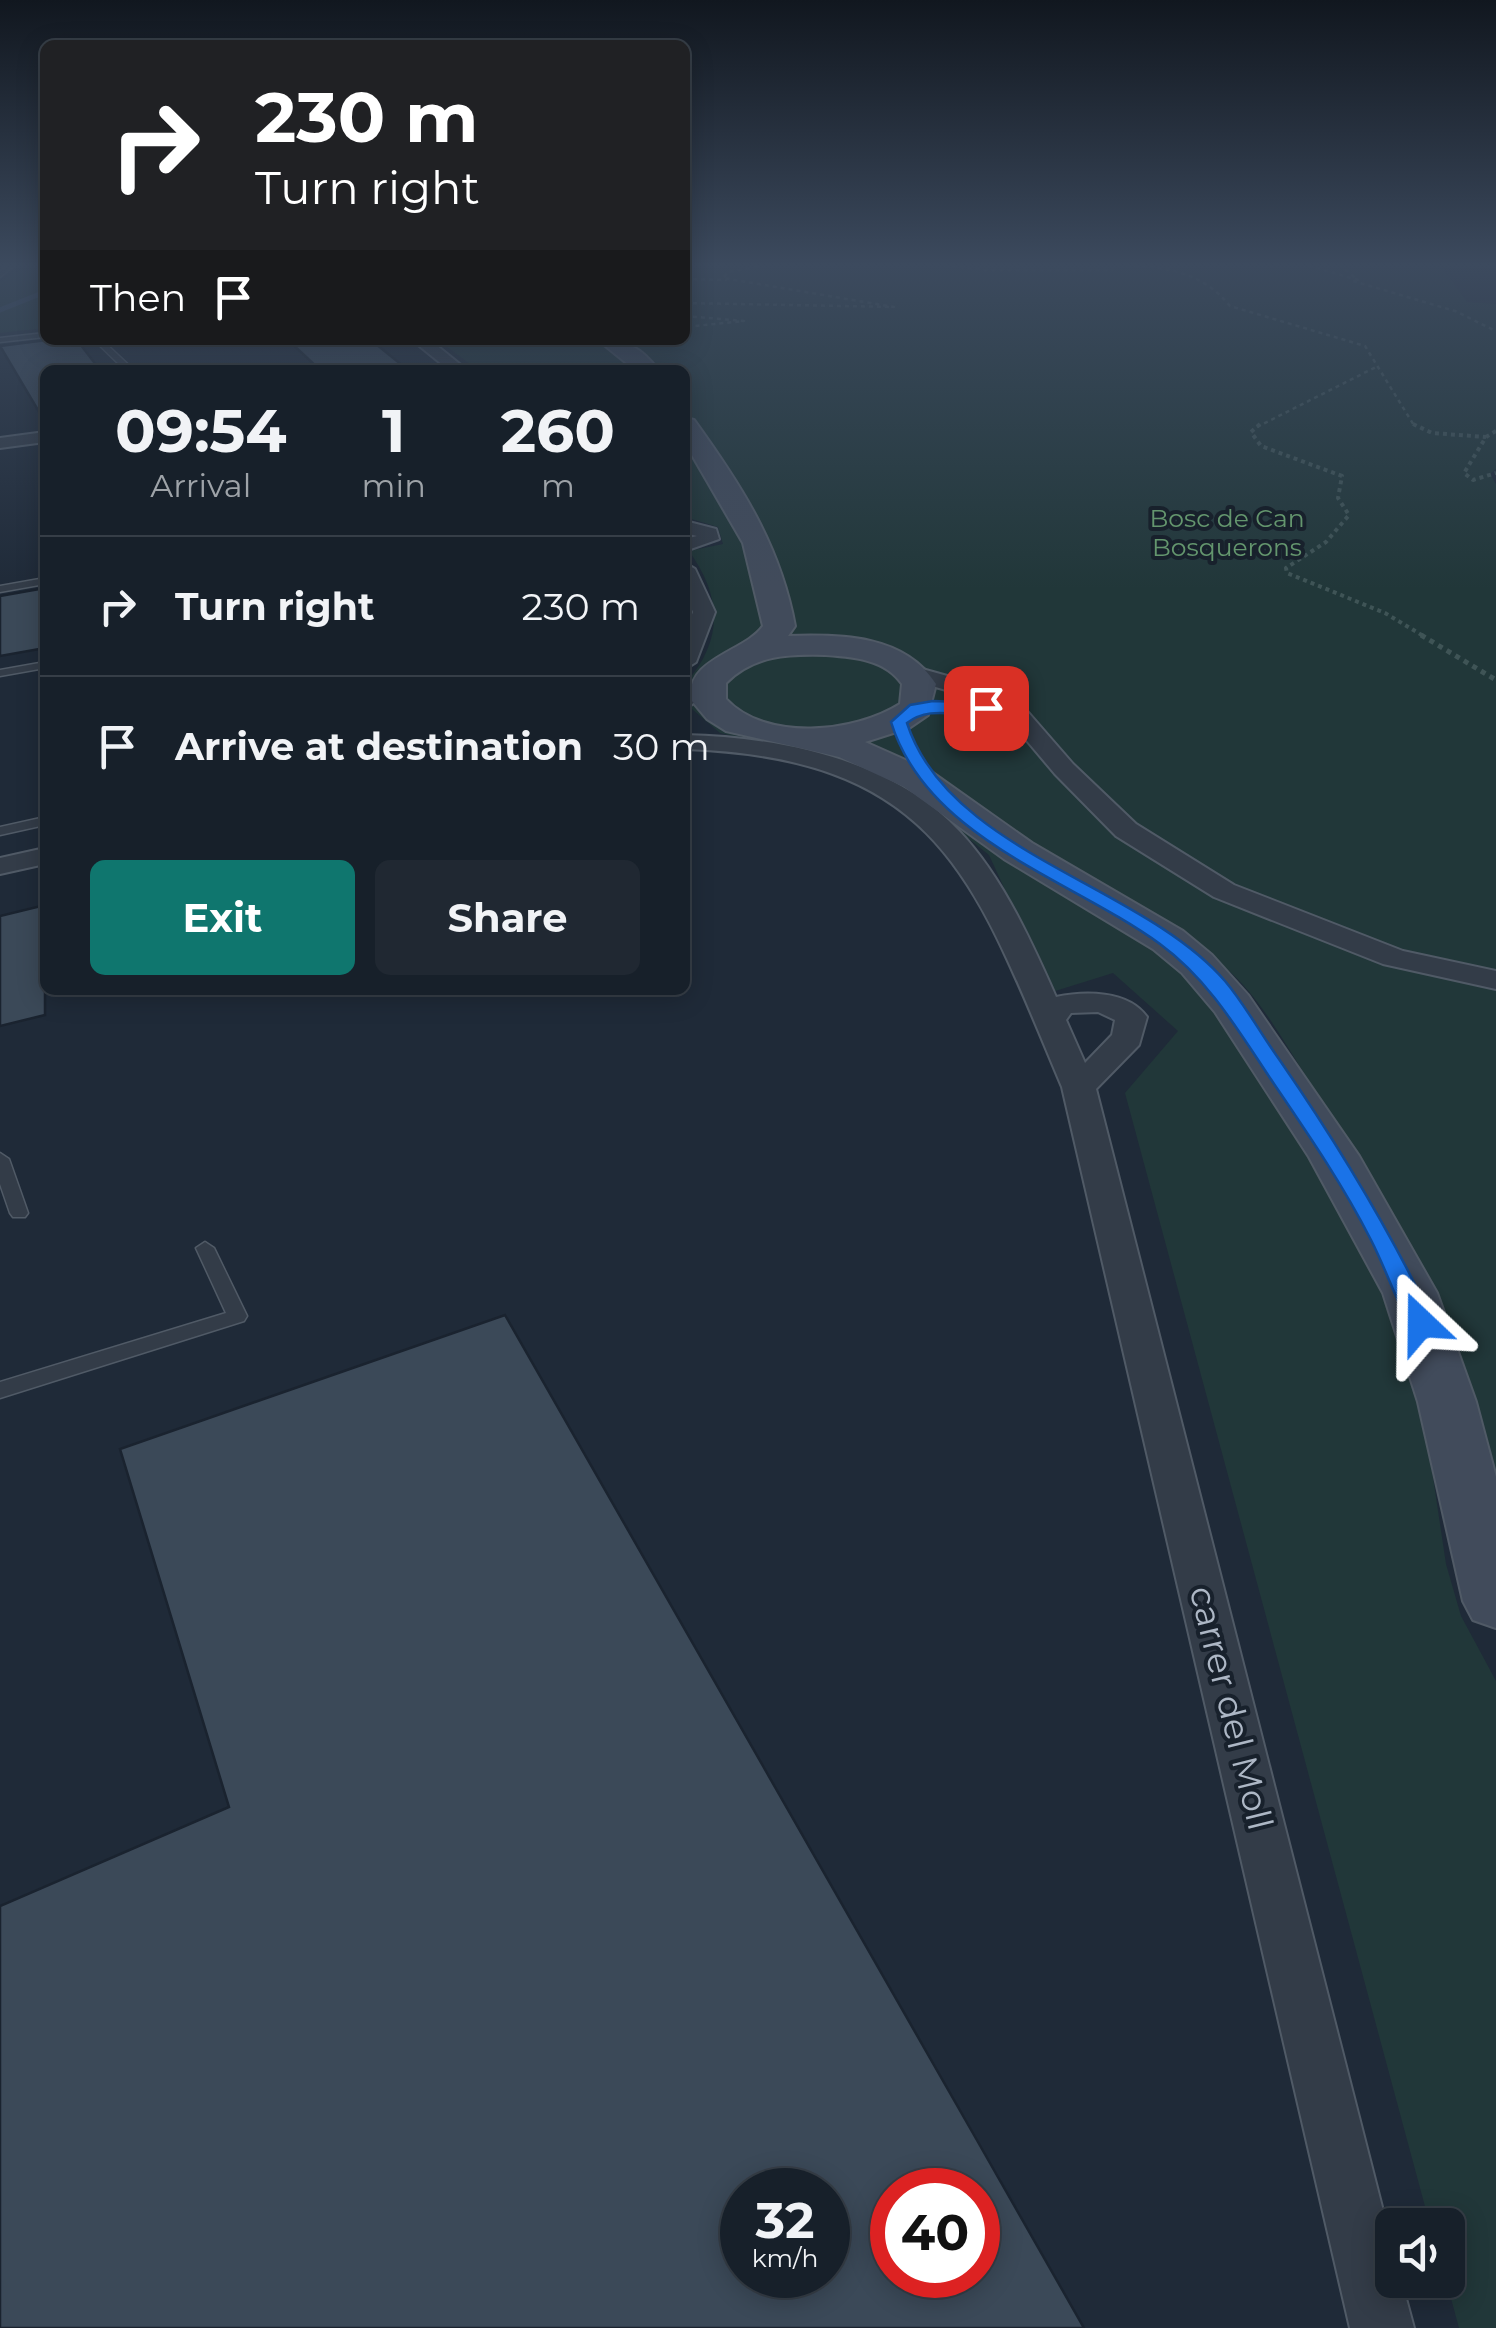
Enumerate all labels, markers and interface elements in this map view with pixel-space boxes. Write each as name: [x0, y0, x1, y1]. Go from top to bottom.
text: 230 m: [255, 74, 479, 160]
icon: right: [90, 80, 220, 210]
text: Turn right: [255, 160, 480, 215]
icon: arrive: [206, 270, 261, 325]
text: Then: [90, 274, 186, 321]
text: 09:54: [115, 394, 287, 467]
text: 1: [382, 394, 405, 467]
text: 260: [501, 394, 615, 467]
text: Arrival: [150, 466, 251, 505]
text: min: [362, 466, 426, 505]
text: m: [541, 466, 575, 505]
park label: Bosc de Can Bosquerons: [1149, 503, 1305, 562]
icon: right: [90, 579, 145, 634]
text: Turn right: [175, 583, 374, 630]
text: 230 m: [522, 583, 640, 630]
pin: [944, 666, 1029, 751]
icon: arrive: [959, 681, 1014, 736]
icon: arrive: [90, 719, 145, 774]
text: Arrive at destination: [175, 723, 583, 770]
text: 30 m: [613, 723, 710, 770]
button: Exit: [90, 860, 355, 975]
button: Share: [375, 860, 640, 975]
position arrow: [1369, 1271, 1473, 1375]
street label: carrer del Moll: [1180, 1582, 1283, 1834]
speed limit sign: 40: [870, 2168, 1000, 2298]
text: 32: [756, 2190, 814, 2251]
map controls: [1375, 2208, 1465, 2298]
button: sound: [1375, 2208, 1465, 2298]
text: km/h: [752, 2243, 818, 2273]

